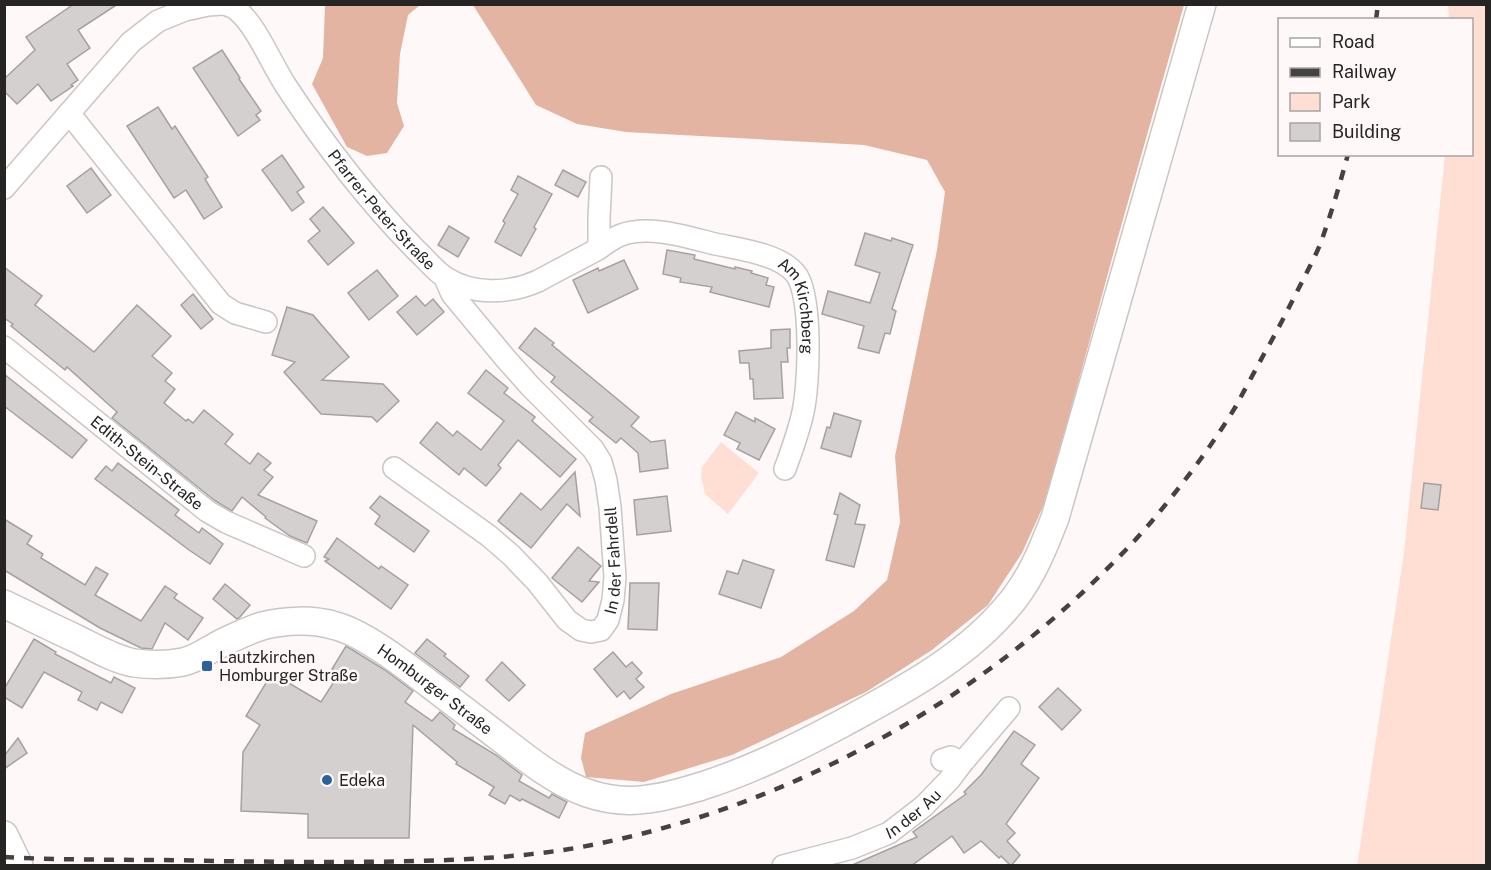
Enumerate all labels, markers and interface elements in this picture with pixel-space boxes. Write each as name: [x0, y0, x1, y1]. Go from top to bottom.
legend: [1278, 18, 1473, 156]
text: Road: [1332, 31, 1375, 52]
text: Railway: [1332, 61, 1397, 82]
text: Park: [1332, 91, 1370, 112]
text: Building: [1332, 121, 1401, 142]
street label: Pfarrer-Peter-Straße: [324, 146, 439, 274]
street label: Am Kirchberg: [775, 254, 817, 354]
street label: Edith-Stein-Straße: [87, 412, 207, 514]
street label: In der Fahrdell: [601, 506, 625, 616]
street label: Homburger Straße: [374, 640, 496, 739]
place label: Lautzkirchen Homburger Straße: [219, 648, 358, 685]
marker: Lautzkirchen Homburger Straße: [200, 659, 214, 673]
place label: Edeka: [339, 771, 385, 790]
marker: Edeka: [320, 773, 334, 787]
street label: In der Au: [883, 785, 945, 843]

